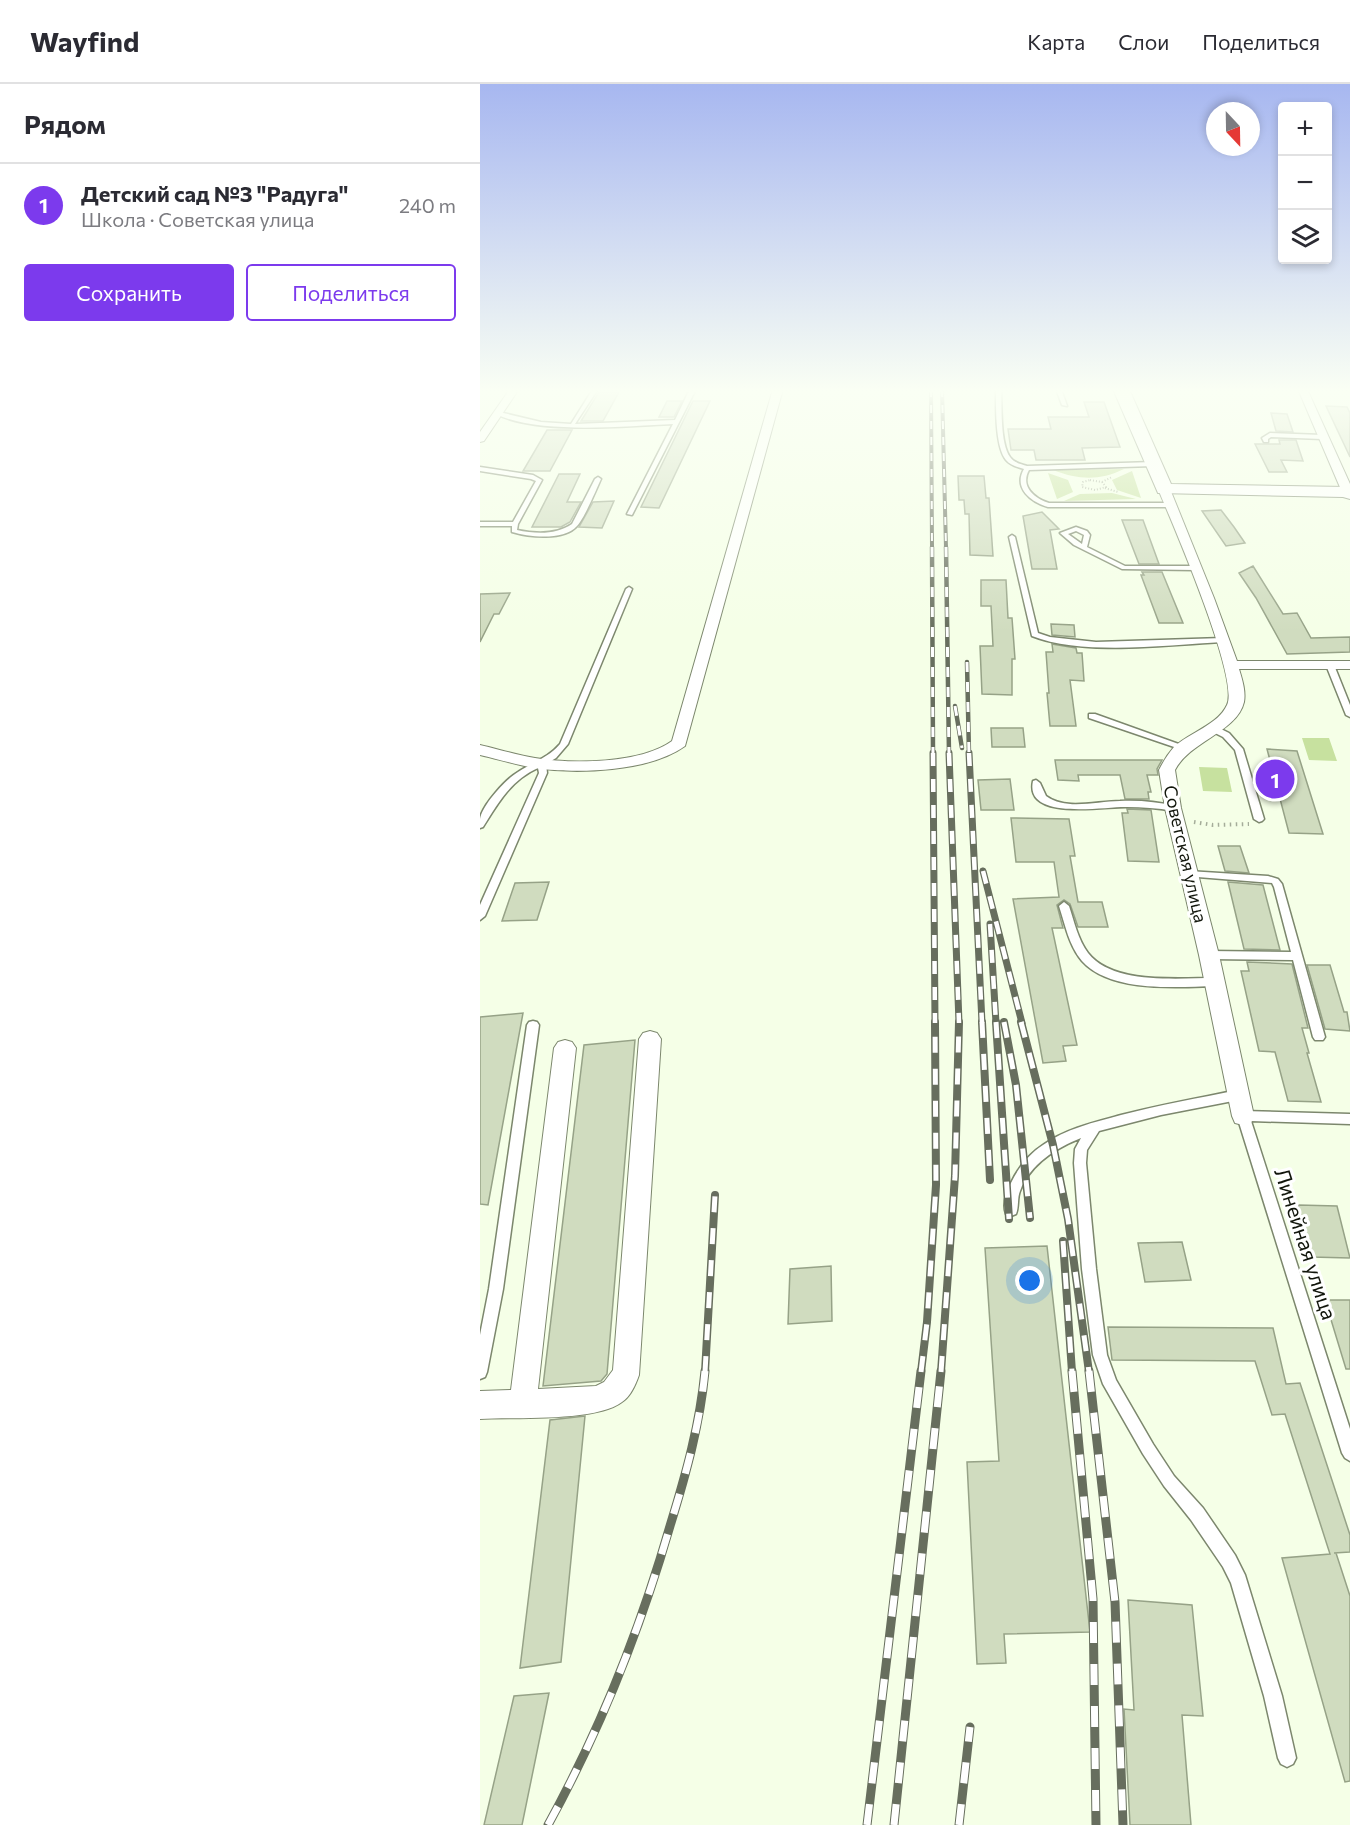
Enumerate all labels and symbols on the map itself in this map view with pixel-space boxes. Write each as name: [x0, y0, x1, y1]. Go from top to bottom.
north arrow: [1206, 102, 1260, 156]
pin: 1: [1256, 756, 1294, 802]
street label: Советская улица: [1159, 783, 1212, 925]
street label: Линейная улица: [1270, 1164, 1343, 1323]
your location: [1015, 1266, 1044, 1295]

